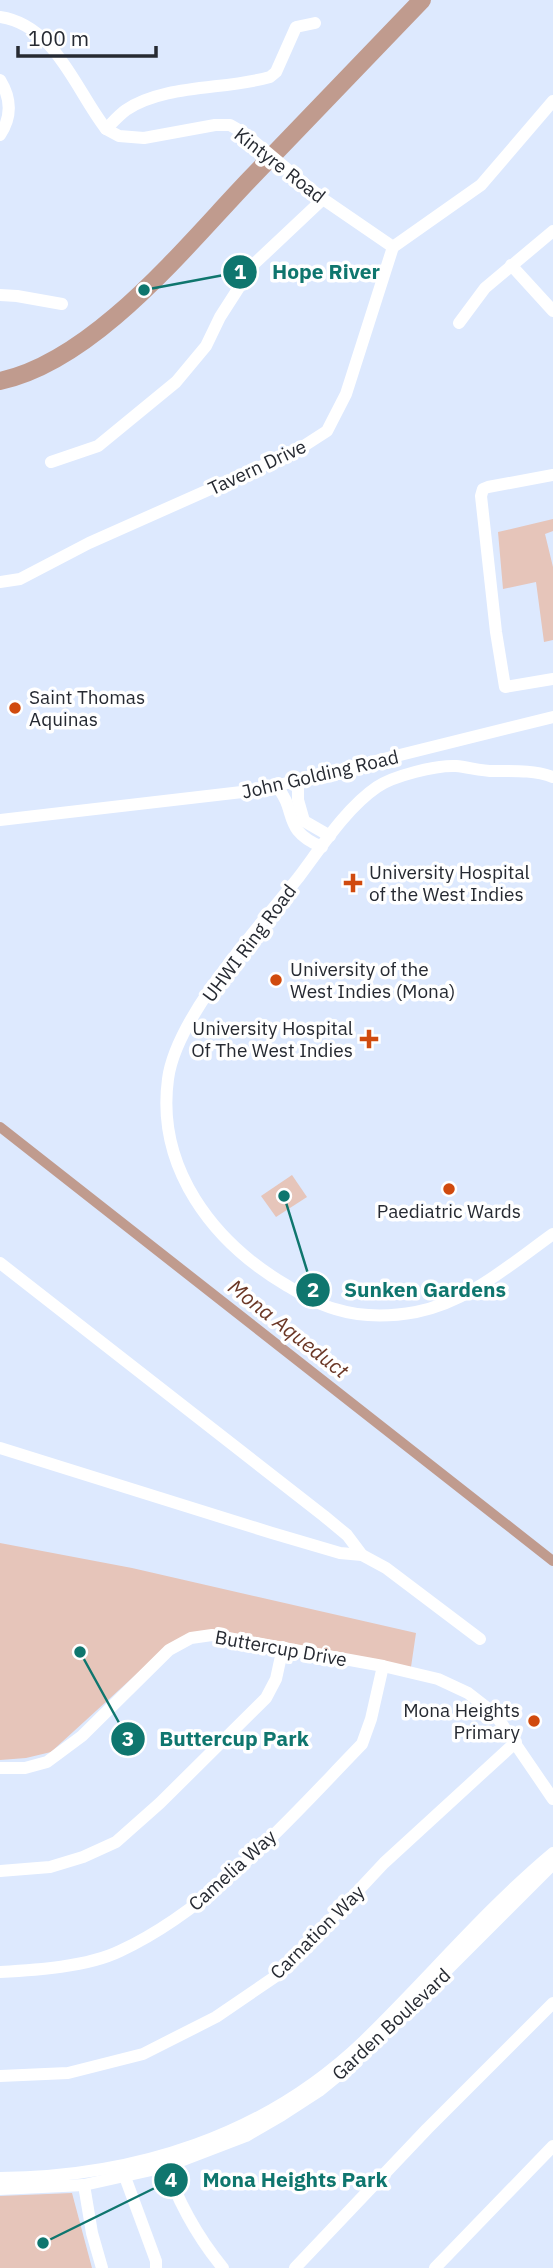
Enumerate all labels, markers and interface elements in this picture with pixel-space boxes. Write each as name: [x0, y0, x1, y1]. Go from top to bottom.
scale bar: [18, 14, 156, 58]
text: 100 m: [28, 24, 89, 52]
street label: Kintyre Road: [230, 122, 330, 208]
callout: Hope River: [223, 251, 394, 293]
text: 1: [234, 257, 247, 285]
text: Hope River: [272, 257, 381, 285]
street label: Tavern Drive: [204, 434, 310, 500]
place label: Saint Thomas Aquinas: [29, 685, 145, 731]
marker: Saint Thomas Aquinas: [7, 700, 23, 716]
street label: John Golding Road: [239, 744, 401, 804]
place label: University Hospital of the West Indies: [369, 860, 530, 906]
marker: University Hospital of the West Indies: [343, 873, 363, 893]
street label: UHWI Ring Road: [197, 879, 301, 1007]
place label: University of the West Indies (Mona): [290, 957, 455, 1003]
marker: University of the West Indies (Mona): [268, 972, 284, 988]
place label: University Hospital Of The West Indies: [191, 1016, 353, 1062]
marker: University Hospital Of The West Indies: [359, 1029, 379, 1049]
marker: Paediatric Wards: [441, 1181, 457, 1197]
place label: Paediatric Wards: [377, 1199, 521, 1223]
callout: Sunken Gardens: [295, 1269, 520, 1311]
water label: Mona Aqueduct: [223, 1272, 355, 1385]
text: 2: [307, 1275, 319, 1303]
text: Sunken Gardens: [344, 1275, 506, 1303]
street label: Buttercup Drive: [213, 1625, 349, 1671]
place label: Mona Heights Primary: [403, 1698, 521, 1744]
marker: Mona Heights Primary: [526, 1713, 542, 1729]
callout: Buttercup Park: [111, 1718, 323, 1760]
text: 3: [122, 1724, 134, 1752]
text: Buttercup Park: [159, 1724, 310, 1752]
street label: Camelia Way: [183, 1824, 281, 1916]
street label: Carnation Way: [265, 1879, 370, 1984]
street label: Garden Boulevard: [327, 1963, 455, 2085]
callout: Mona Heights Park: [153, 2159, 401, 2201]
text: 4: [165, 2165, 177, 2193]
text: Mona Heights Park: [202, 2165, 388, 2193]

